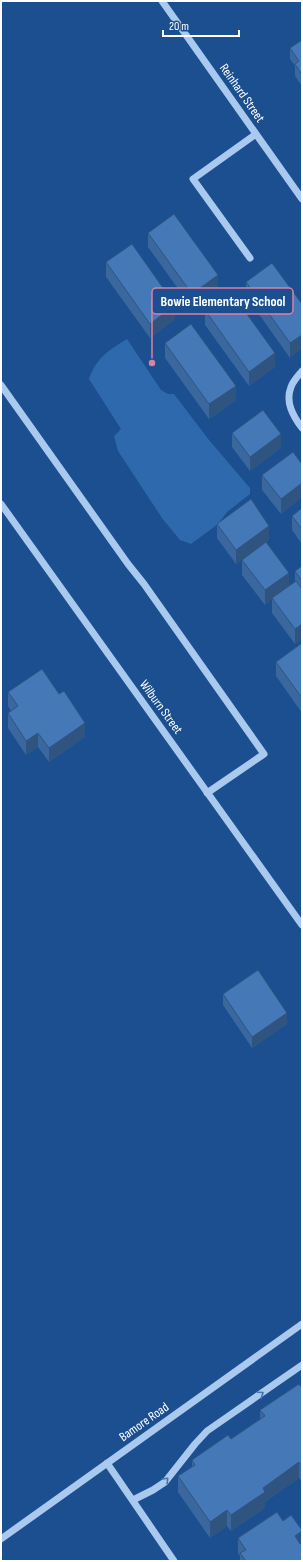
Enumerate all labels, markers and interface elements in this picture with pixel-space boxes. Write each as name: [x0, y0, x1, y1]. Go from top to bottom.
scale bar: [163, 12, 239, 38]
text: 20 m: [169, 19, 189, 34]
street label: Reinhard Street: [216, 61, 268, 125]
callout: Bowie Elementary School: [152, 288, 293, 314]
text: Bowie Elementary School: [161, 293, 286, 310]
street label: Wilburn Street: [136, 677, 186, 737]
one-way arrow: [257, 1391, 264, 1399]
street label: Bamore Road: [116, 1399, 172, 1445]
one-way arrow: [161, 1477, 168, 1485]

